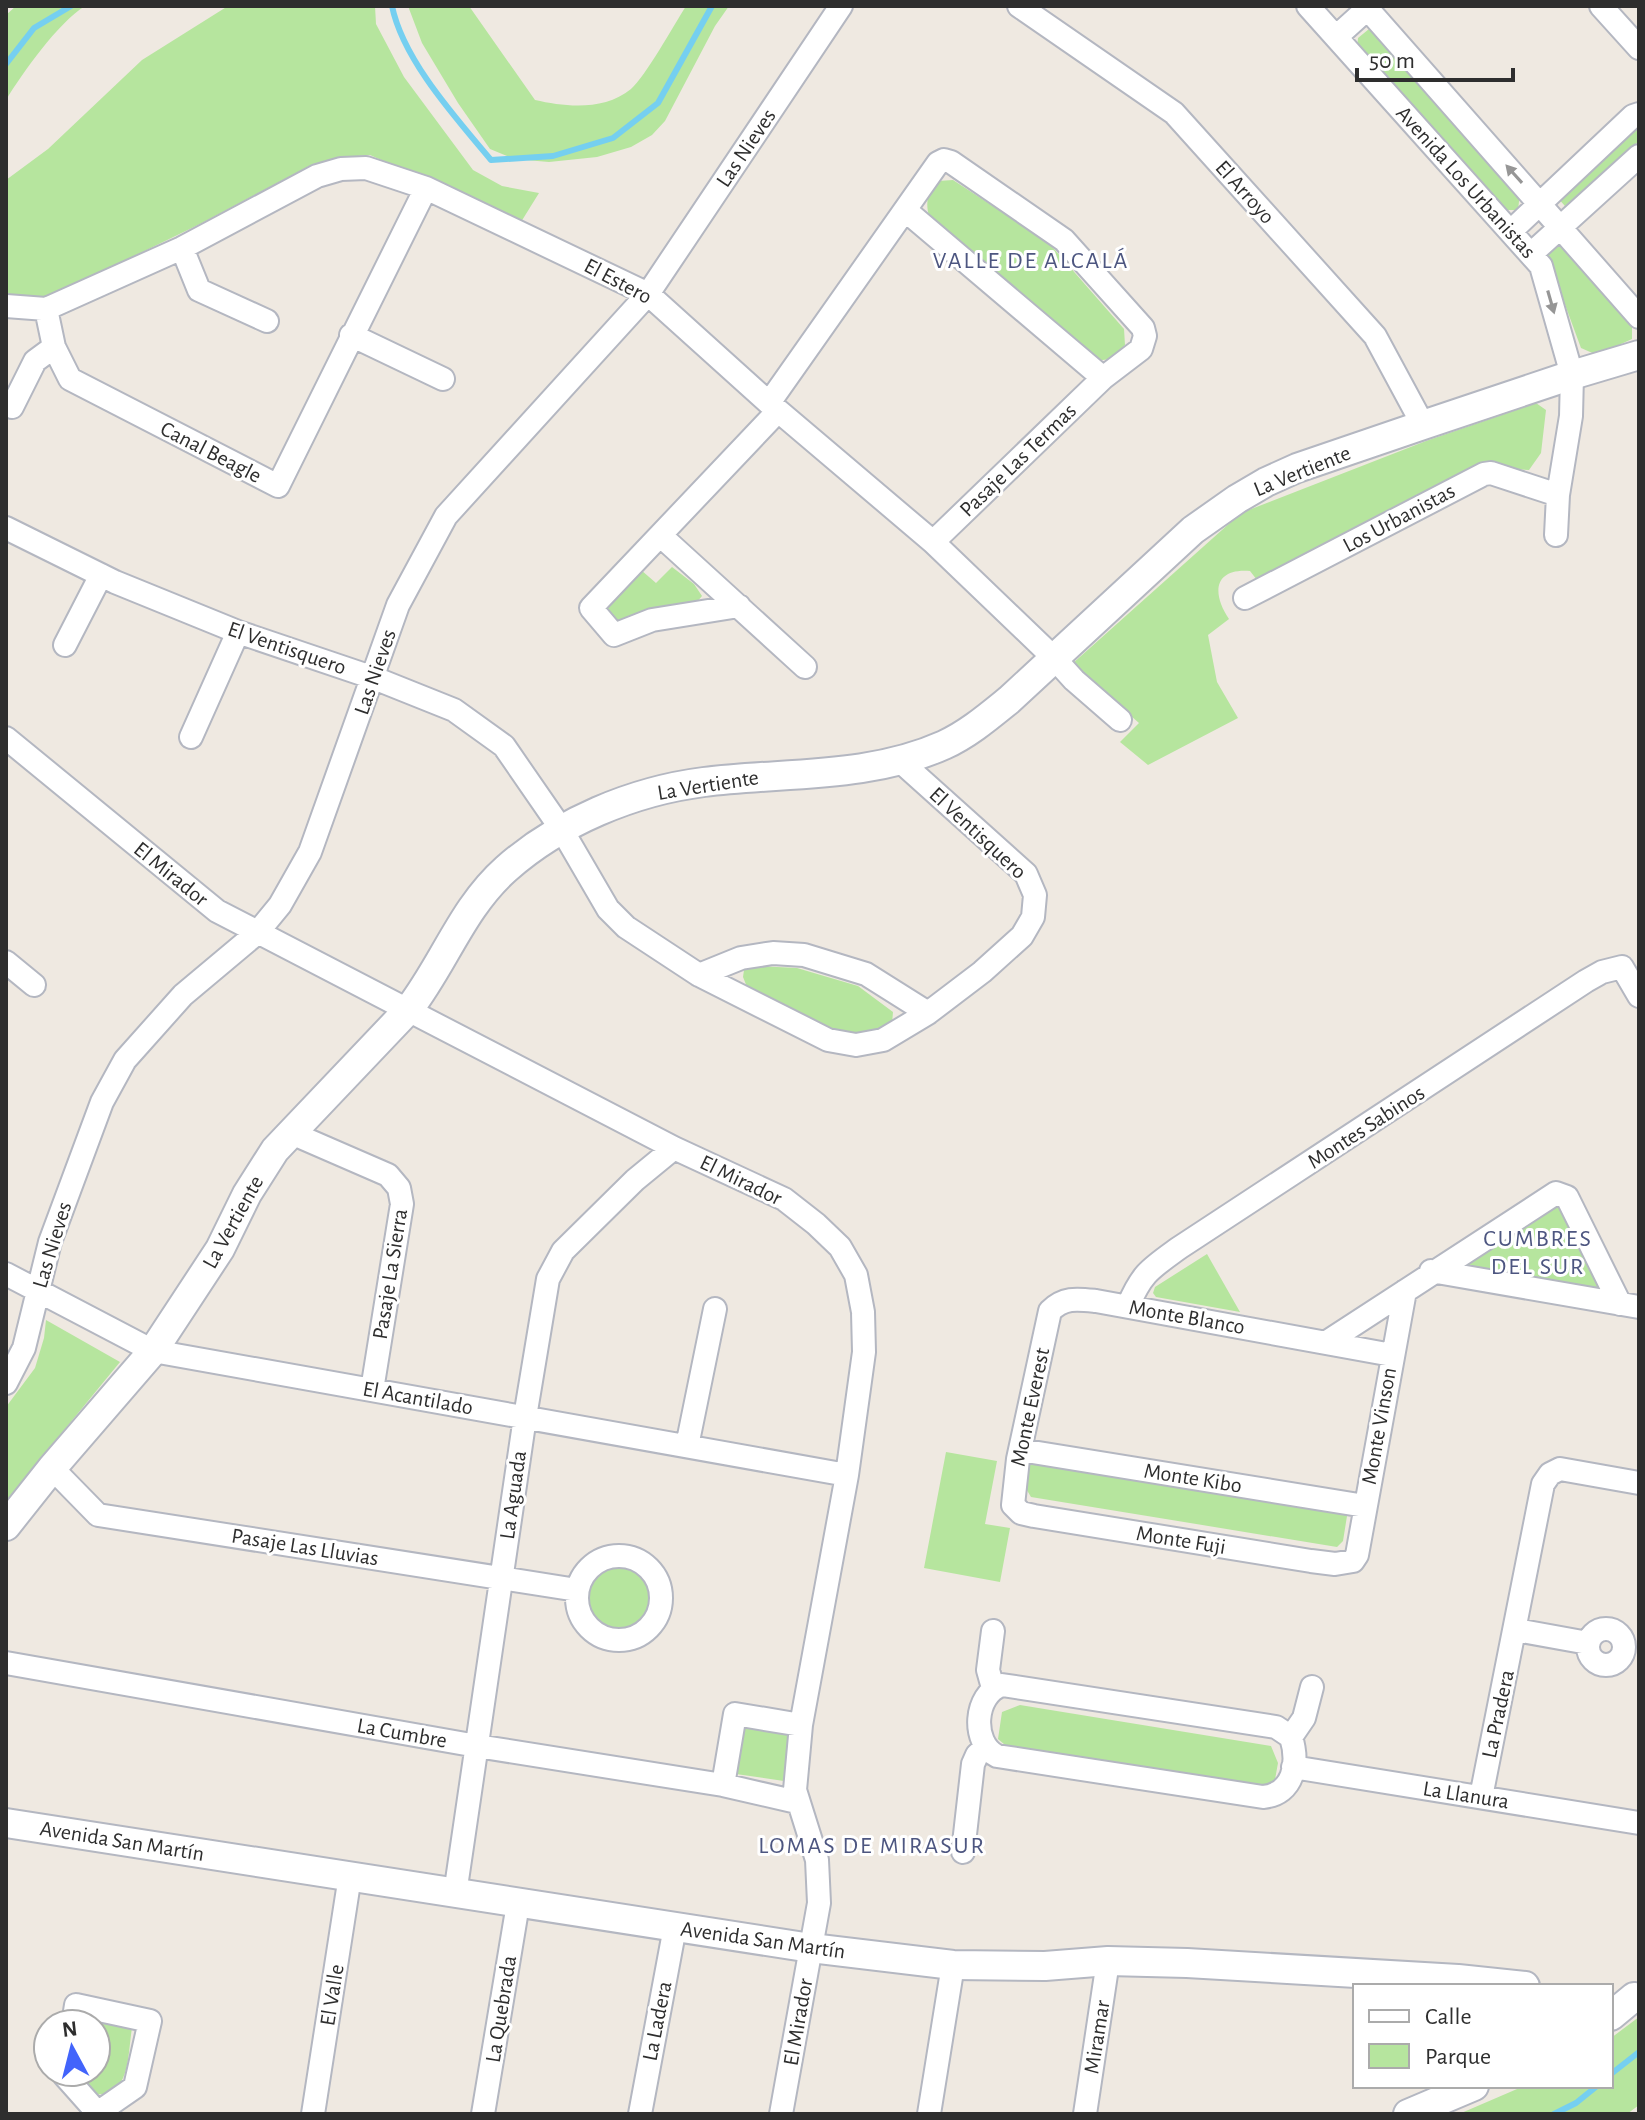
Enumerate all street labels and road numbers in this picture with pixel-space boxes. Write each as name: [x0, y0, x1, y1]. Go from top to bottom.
street label: Avenida Los Urbanistas: [1392, 102, 1540, 262]
street label: Las Nieves: [712, 105, 780, 191]
street label: El Arroyo: [1211, 156, 1279, 228]
street label: El Estero: [581, 254, 655, 308]
street label: Pasaje Las Termas: [956, 399, 1080, 521]
street label: Canal Beagle: [157, 417, 265, 487]
street label: La Vertiente: [1250, 442, 1354, 500]
street label: Los Urbanistas: [1339, 479, 1459, 557]
street label: El Ventisquero: [225, 617, 349, 679]
street label: Las Nieves: [350, 626, 400, 718]
street label: La Vertiente: [656, 766, 760, 804]
street label: El Ventisquero: [925, 783, 1031, 883]
street label: El Mirador: [130, 838, 212, 910]
street label: Montes Sabinos: [1304, 1081, 1428, 1173]
street label: El Mirador: [696, 1151, 786, 1209]
street label: La Vertiente: [199, 1172, 267, 1272]
street label: Las Nieves: [28, 1199, 76, 1291]
street label: Pasaje La Sierra: [369, 1207, 411, 1341]
street label: Monte Blanco: [1127, 1296, 1247, 1338]
street label: Monte Everest: [1007, 1346, 1053, 1468]
street label: Monte Vinson: [1358, 1366, 1400, 1486]
street label: El Acantilado: [361, 1377, 475, 1419]
street label: La Aguada: [496, 1449, 530, 1541]
street label: Monte Kibo: [1142, 1459, 1244, 1497]
street label: Monte Fuji: [1135, 1522, 1227, 1558]
street label: Pasaje Las Lluvias: [230, 1525, 380, 1569]
street label: La Pradera: [1478, 1668, 1518, 1760]
street label: La Cumbre: [355, 1714, 449, 1752]
street label: La Llanura: [1421, 1777, 1511, 1813]
street label: Avenida San Martín: [38, 1817, 206, 1865]
street label: Avenida San Martín: [679, 1918, 847, 1962]
street label: La Quebrada: [482, 1954, 520, 2064]
street label: El Valle: [316, 1963, 348, 2027]
street label: El Mirador: [779, 1977, 817, 2067]
street label: La Ladera: [638, 1979, 676, 2063]
street label: Miramar: [1080, 1999, 1114, 2075]

